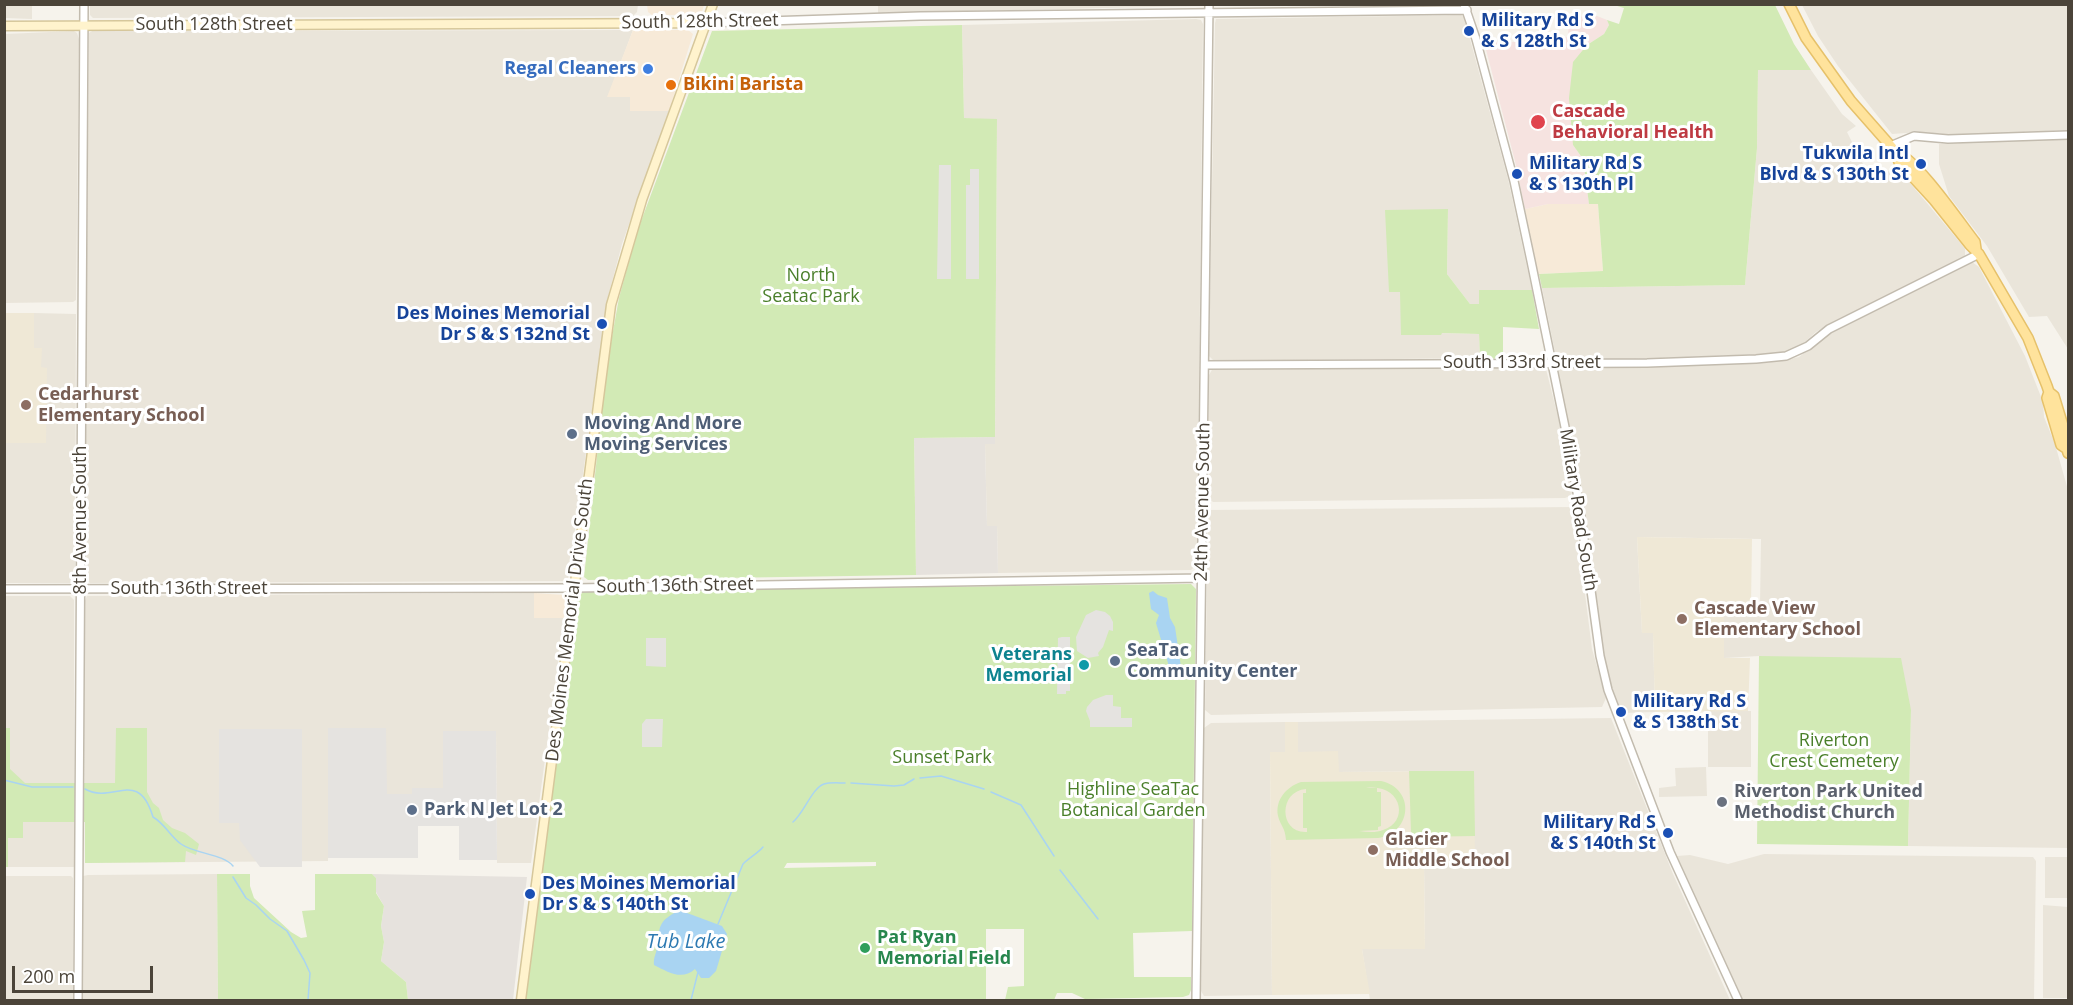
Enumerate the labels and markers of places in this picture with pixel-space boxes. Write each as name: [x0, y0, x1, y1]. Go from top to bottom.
place label: Military Rd S & S 128th St: [1481, 10, 1594, 52]
marker: Military Rd S & S 128th St: [1462, 24, 1476, 38]
place label: Regal Cleaners: [504, 58, 636, 80]
marker: Regal Cleaners: [641, 62, 655, 76]
place label: Bikini Barista: [683, 74, 804, 96]
marker: Bikini Barista: [664, 78, 678, 92]
place label: Cascade Behavioral Health: [1552, 101, 1714, 144]
marker: Cascade Behavioral Health: [1529, 113, 1547, 131]
place label: Tukwila Intl Blvd & S 130th St: [1759, 143, 1909, 186]
place label: Military Rd S & S 130th Pl: [1529, 153, 1642, 195]
marker: Tukwila Intl Blvd & S 130th St: [1914, 157, 1928, 171]
marker: Military Rd S & S 130th Pl: [1510, 167, 1524, 181]
place label: Des Moines Memorial Dr S & S 132nd St: [396, 303, 590, 346]
marker: Des Moines Memorial Dr S & S 132nd St: [595, 317, 609, 331]
place label: Cedarhurst Elementary School: [38, 384, 205, 426]
marker: Cedarhurst Elementary School: [19, 398, 33, 412]
place label: Moving And More Moving Services: [584, 413, 742, 456]
marker: Moving And More Moving Services: [565, 427, 579, 441]
place label: Cascade View Elementary School: [1694, 598, 1861, 640]
marker: Cascade View Elementary School: [1675, 612, 1689, 626]
place label: SeaTac Community Center: [1127, 640, 1297, 682]
place label: Veterans Memorial: [986, 644, 1072, 686]
marker: SeaTac Community Center: [1108, 654, 1122, 668]
marker: Veterans Memorial: [1077, 658, 1091, 672]
place label: Military Rd S & S 138th St: [1633, 691, 1746, 734]
marker: Military Rd S & S 138th St: [1614, 705, 1628, 719]
place label: Riverton Park United Methodist Church: [1734, 781, 1923, 824]
marker: Riverton Park United Methodist Church: [1715, 795, 1729, 809]
place label: Park N Jet Lot 2: [424, 799, 563, 821]
marker: Park N Jet Lot 2: [405, 803, 419, 817]
place label: Military Rd S & S 140th St: [1543, 812, 1656, 854]
marker: Military Rd S & S 140th St: [1661, 826, 1675, 840]
place label: Glacier Middle School: [1385, 829, 1510, 872]
marker: Glacier Middle School: [1366, 843, 1380, 857]
place label: Des Moines Memorial Dr S & S 140th St: [542, 873, 736, 916]
marker: Des Moines Memorial Dr S & S 140th St: [523, 887, 537, 901]
place label: Pat Ryan Memorial Field: [877, 927, 1011, 970]
marker: Pat Ryan Memorial Field: [858, 941, 872, 955]

